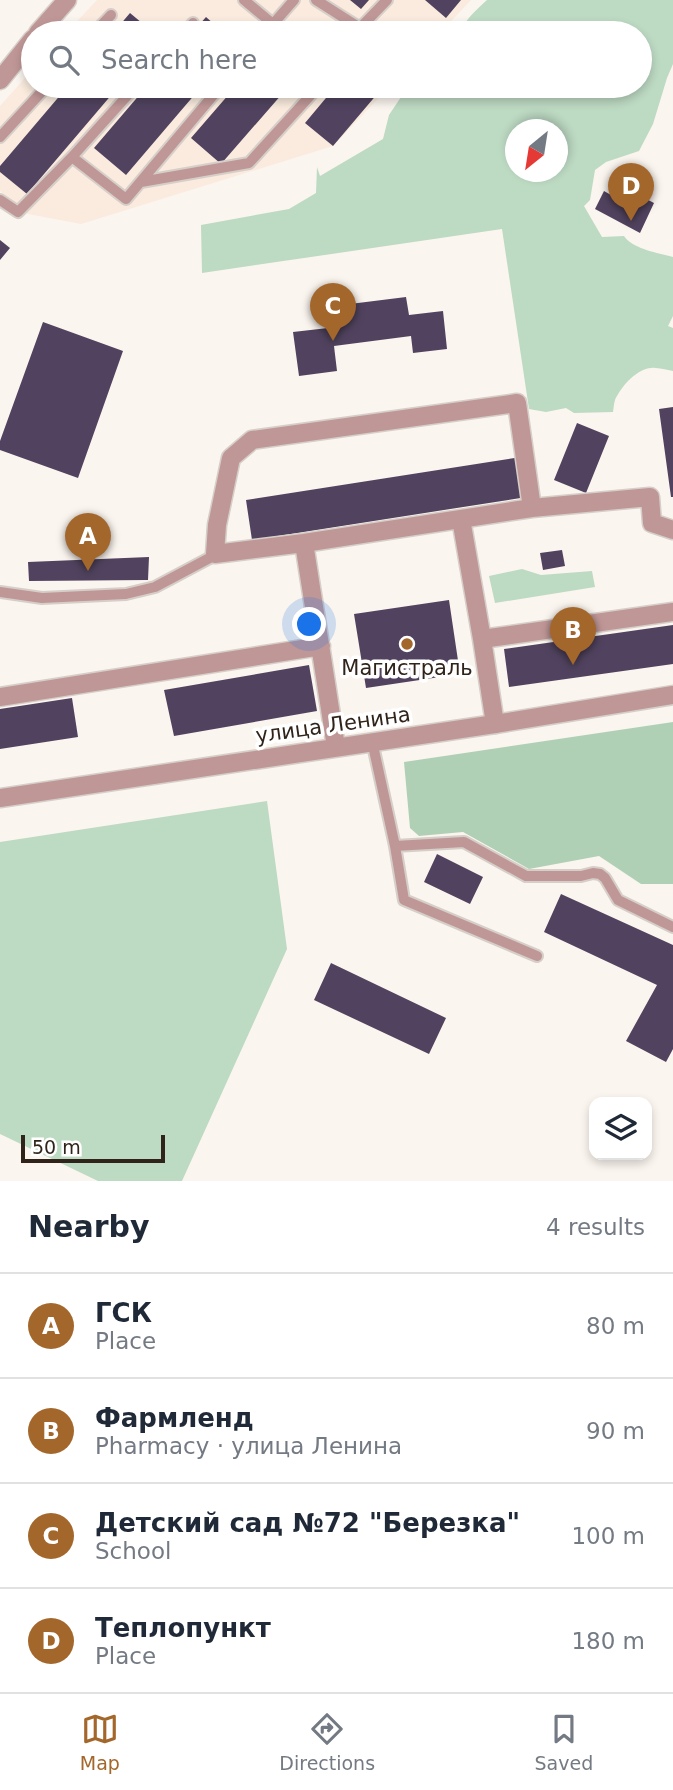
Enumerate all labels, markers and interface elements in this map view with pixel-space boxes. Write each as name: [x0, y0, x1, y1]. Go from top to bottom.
search box: [21, 21, 652, 98]
icon: search: [45, 41, 83, 79]
text: Search here: [101, 45, 257, 75]
north arrow: [505, 119, 568, 182]
pin: D: [608, 163, 654, 221]
pin: C: [310, 283, 356, 341]
pin: A: [65, 513, 111, 571]
your location: [292, 607, 326, 641]
pin: B: [550, 607, 596, 665]
marker: Магистраль: [399, 636, 415, 652]
place label: Магистраль: [341, 656, 473, 680]
street label: улица Ленина: [254, 702, 412, 748]
map controls: [589, 1097, 652, 1160]
button: layers: [589, 1097, 652, 1160]
scale bar: [21, 1132, 164, 1164]
text: 50 m: [32, 1136, 81, 1158]
text: Nearby: [28, 1209, 150, 1244]
text: 4 results: [546, 1214, 645, 1240]
text: ГСК: [95, 1298, 152, 1328]
text: A: [42, 1313, 60, 1339]
text: 80 m: [586, 1313, 645, 1339]
text: Place: [95, 1328, 156, 1354]
text: Фармленд: [95, 1403, 254, 1433]
text: B: [42, 1418, 60, 1444]
text: 90 m: [586, 1418, 645, 1444]
text: Pharmacy · улица Ленина: [95, 1433, 402, 1459]
text: Детский сад №72 "Березка": [95, 1508, 520, 1538]
text: C: [43, 1523, 59, 1549]
text: 100 m: [571, 1523, 645, 1549]
text: School: [95, 1538, 171, 1564]
text: Теплопункт: [95, 1613, 271, 1643]
text: D: [41, 1628, 61, 1654]
text: 180 m: [571, 1628, 645, 1654]
text: Place: [95, 1643, 156, 1669]
tab: Map: [80, 1710, 120, 1774]
tab: Directions: [279, 1710, 375, 1774]
tab: Saved: [535, 1710, 593, 1774]

